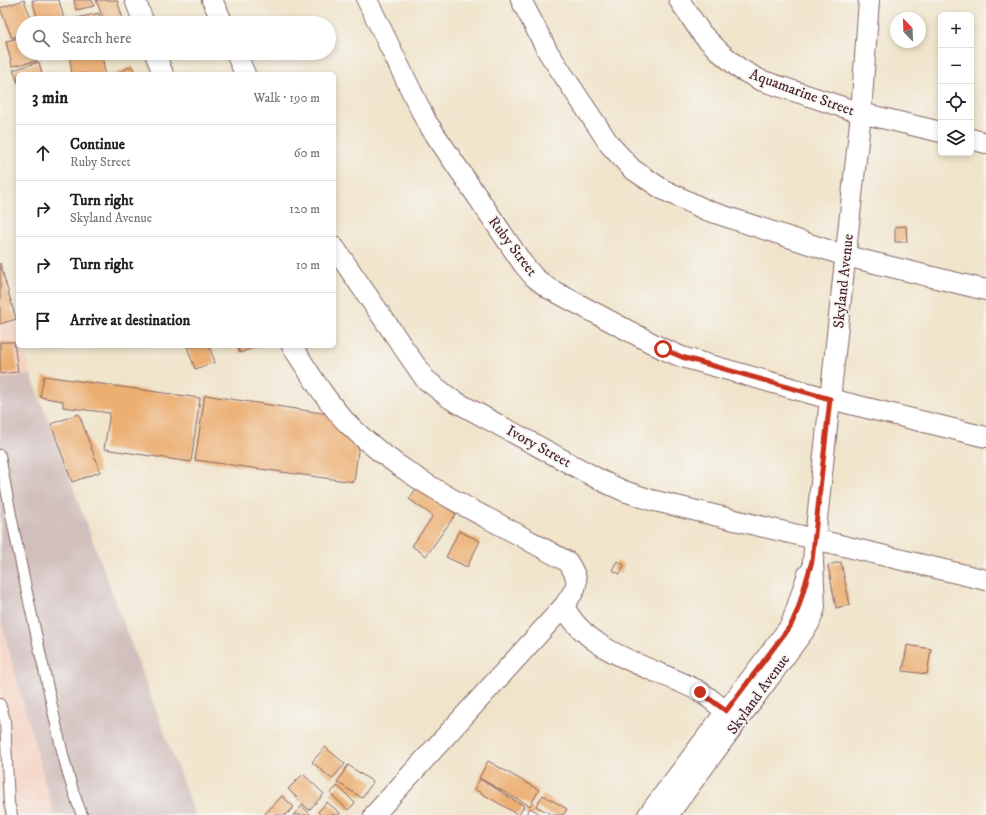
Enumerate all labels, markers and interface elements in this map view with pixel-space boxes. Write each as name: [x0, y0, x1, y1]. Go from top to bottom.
north arrow: [890, 12, 926, 48]
map controls: [938, 12, 974, 156]
button: +: [938, 12, 974, 48]
search box: [16, 16, 336, 60]
icon: search: [30, 27, 52, 49]
text: Search here: [62, 29, 131, 48]
button: −: [938, 48, 974, 84]
street label: Aquamarine Street: [747, 65, 857, 120]
button: locate: [938, 84, 974, 120]
text: 3 min: [32, 87, 68, 109]
text: Walk · 190 m: [254, 90, 320, 106]
button: layers: [938, 120, 974, 156]
text: Continue: [70, 135, 125, 154]
icon: ahead: [32, 142, 54, 164]
text: 60 m: [294, 145, 320, 161]
text: Ruby Street: [70, 154, 131, 170]
text: Turn right: [70, 191, 133, 210]
icon: right: [32, 198, 54, 220]
text: 120 m: [289, 201, 320, 217]
text: Skyland Avenue: [70, 210, 152, 226]
street label: Ruby Street: [484, 213, 541, 280]
street label: Skyland Avenue: [829, 233, 858, 329]
icon: right: [32, 254, 54, 276]
text: Turn right: [70, 255, 133, 274]
text: 10 m: [296, 257, 320, 273]
icon: arrive: [32, 310, 54, 332]
text: Arrive at destination: [70, 311, 190, 330]
route start: [654, 340, 672, 358]
street label: Ivory Street: [503, 421, 575, 472]
street label: Skyland Avenue: [723, 650, 794, 738]
route end: [691, 683, 709, 701]

